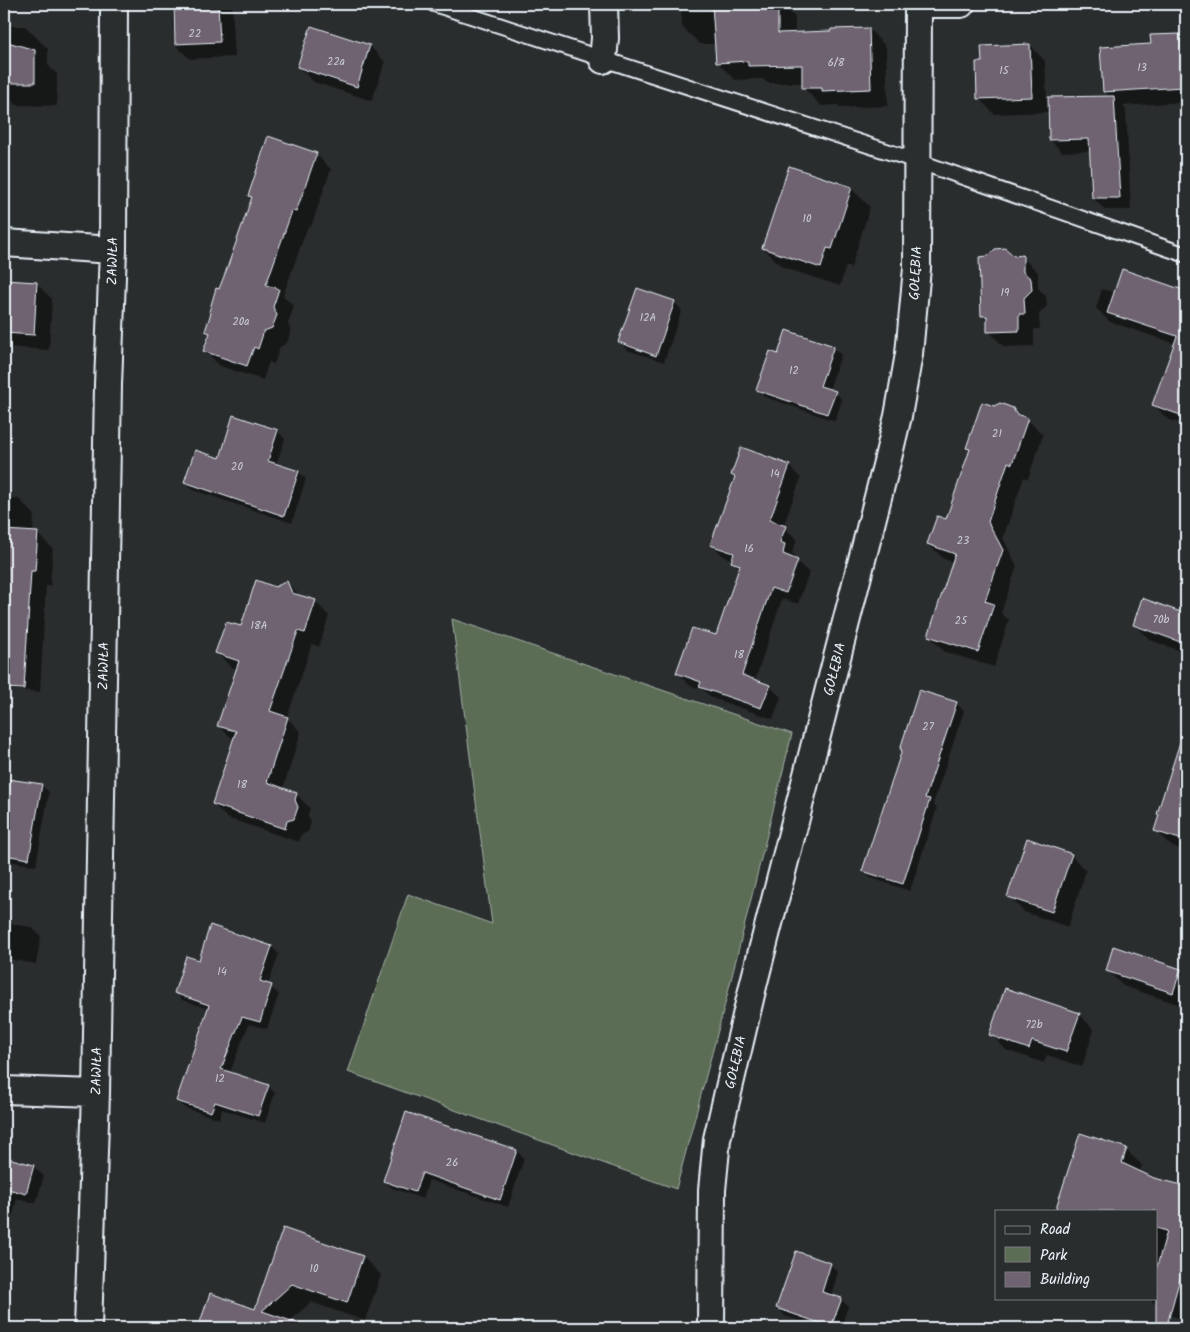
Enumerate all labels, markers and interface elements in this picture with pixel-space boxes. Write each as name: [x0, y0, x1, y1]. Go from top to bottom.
house number: 22: [189, 25, 201, 43]
house number: 22a: [327, 53, 345, 71]
house number: 6/8: [828, 54, 845, 72]
house number: 13: [1137, 59, 1147, 77]
house number: 15: [999, 62, 1010, 80]
house number: 10: [803, 210, 812, 228]
street label: ZAWIŁA: [102, 237, 124, 285]
street label: GOŁĘBIA: [904, 245, 928, 301]
house number: 19: [1001, 284, 1010, 302]
house number: 12A: [640, 309, 657, 327]
house number: 20a: [232, 313, 250, 331]
house number: 12: [789, 362, 799, 380]
house number: 21: [992, 425, 1002, 443]
house number: 20: [231, 458, 243, 476]
house number: 14: [770, 465, 780, 483]
house number: 23: [957, 532, 969, 550]
house number: 16: [744, 540, 754, 558]
house number: 70b: [1153, 611, 1169, 629]
house number: 25: [955, 612, 968, 630]
house number: 18A: [251, 617, 268, 635]
street label: GOŁĘBIA: [818, 640, 852, 698]
street label: ZAWIŁA: [93, 642, 115, 690]
house number: 18: [734, 646, 744, 664]
house number: 27: [922, 718, 935, 736]
house number: 18: [237, 776, 247, 794]
house number: 14: [217, 963, 227, 981]
house number: 72b: [1025, 1016, 1043, 1034]
street label: GOŁĘBIA: [719, 1033, 753, 1091]
street label: ZAWIŁA: [86, 1047, 108, 1095]
house number: 12: [215, 1070, 225, 1088]
house number: 26: [446, 1154, 458, 1172]
legend: [995, 1210, 1158, 1300]
text: Road: [1040, 1218, 1071, 1242]
text: Park: [1040, 1244, 1068, 1268]
house number: 10: [310, 1260, 319, 1278]
text: Building: [1040, 1268, 1090, 1292]

